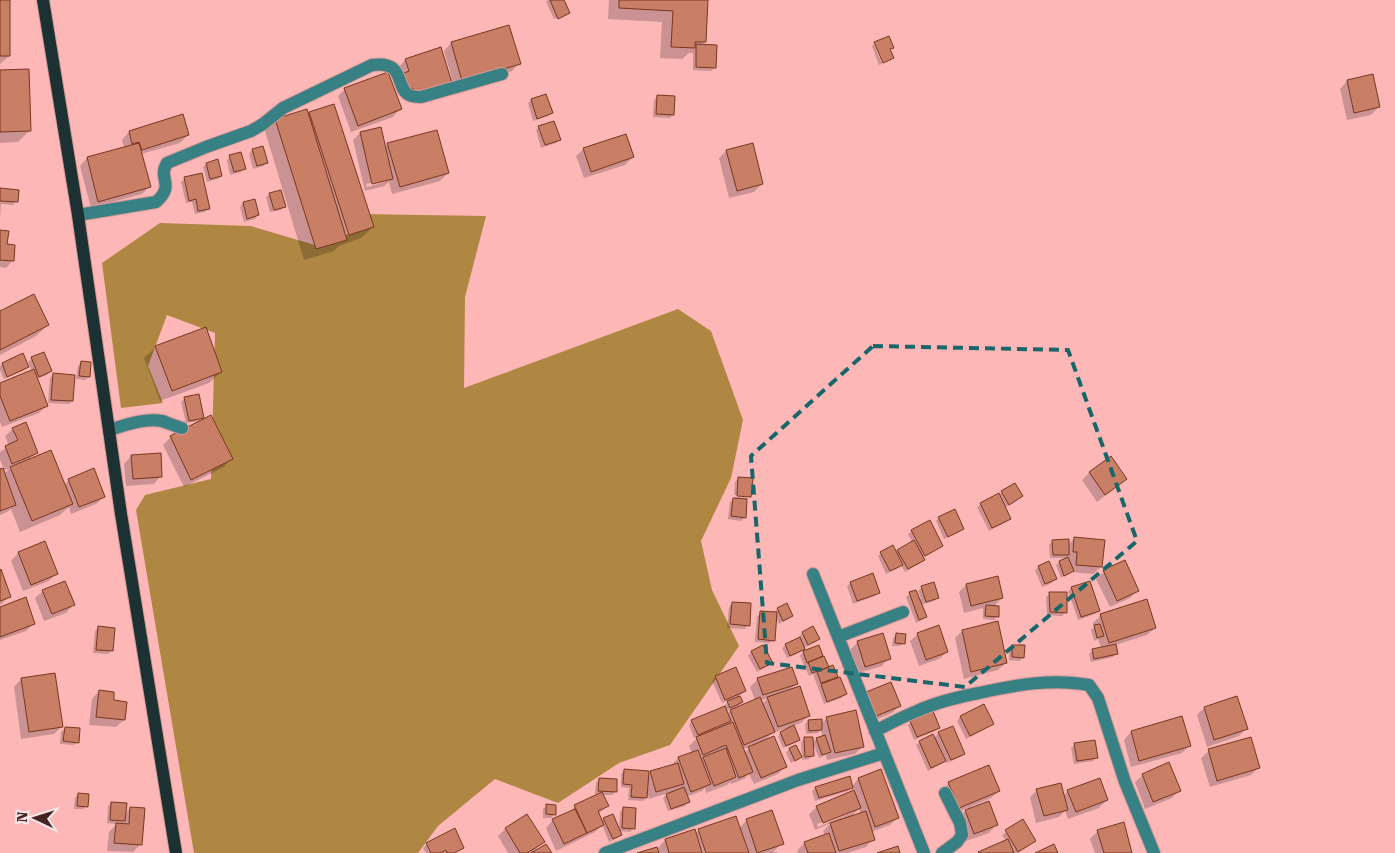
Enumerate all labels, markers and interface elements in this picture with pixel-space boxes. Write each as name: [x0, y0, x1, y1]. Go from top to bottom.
north arrow: [10, 793, 60, 843]
text: N: [14, 811, 30, 823]

